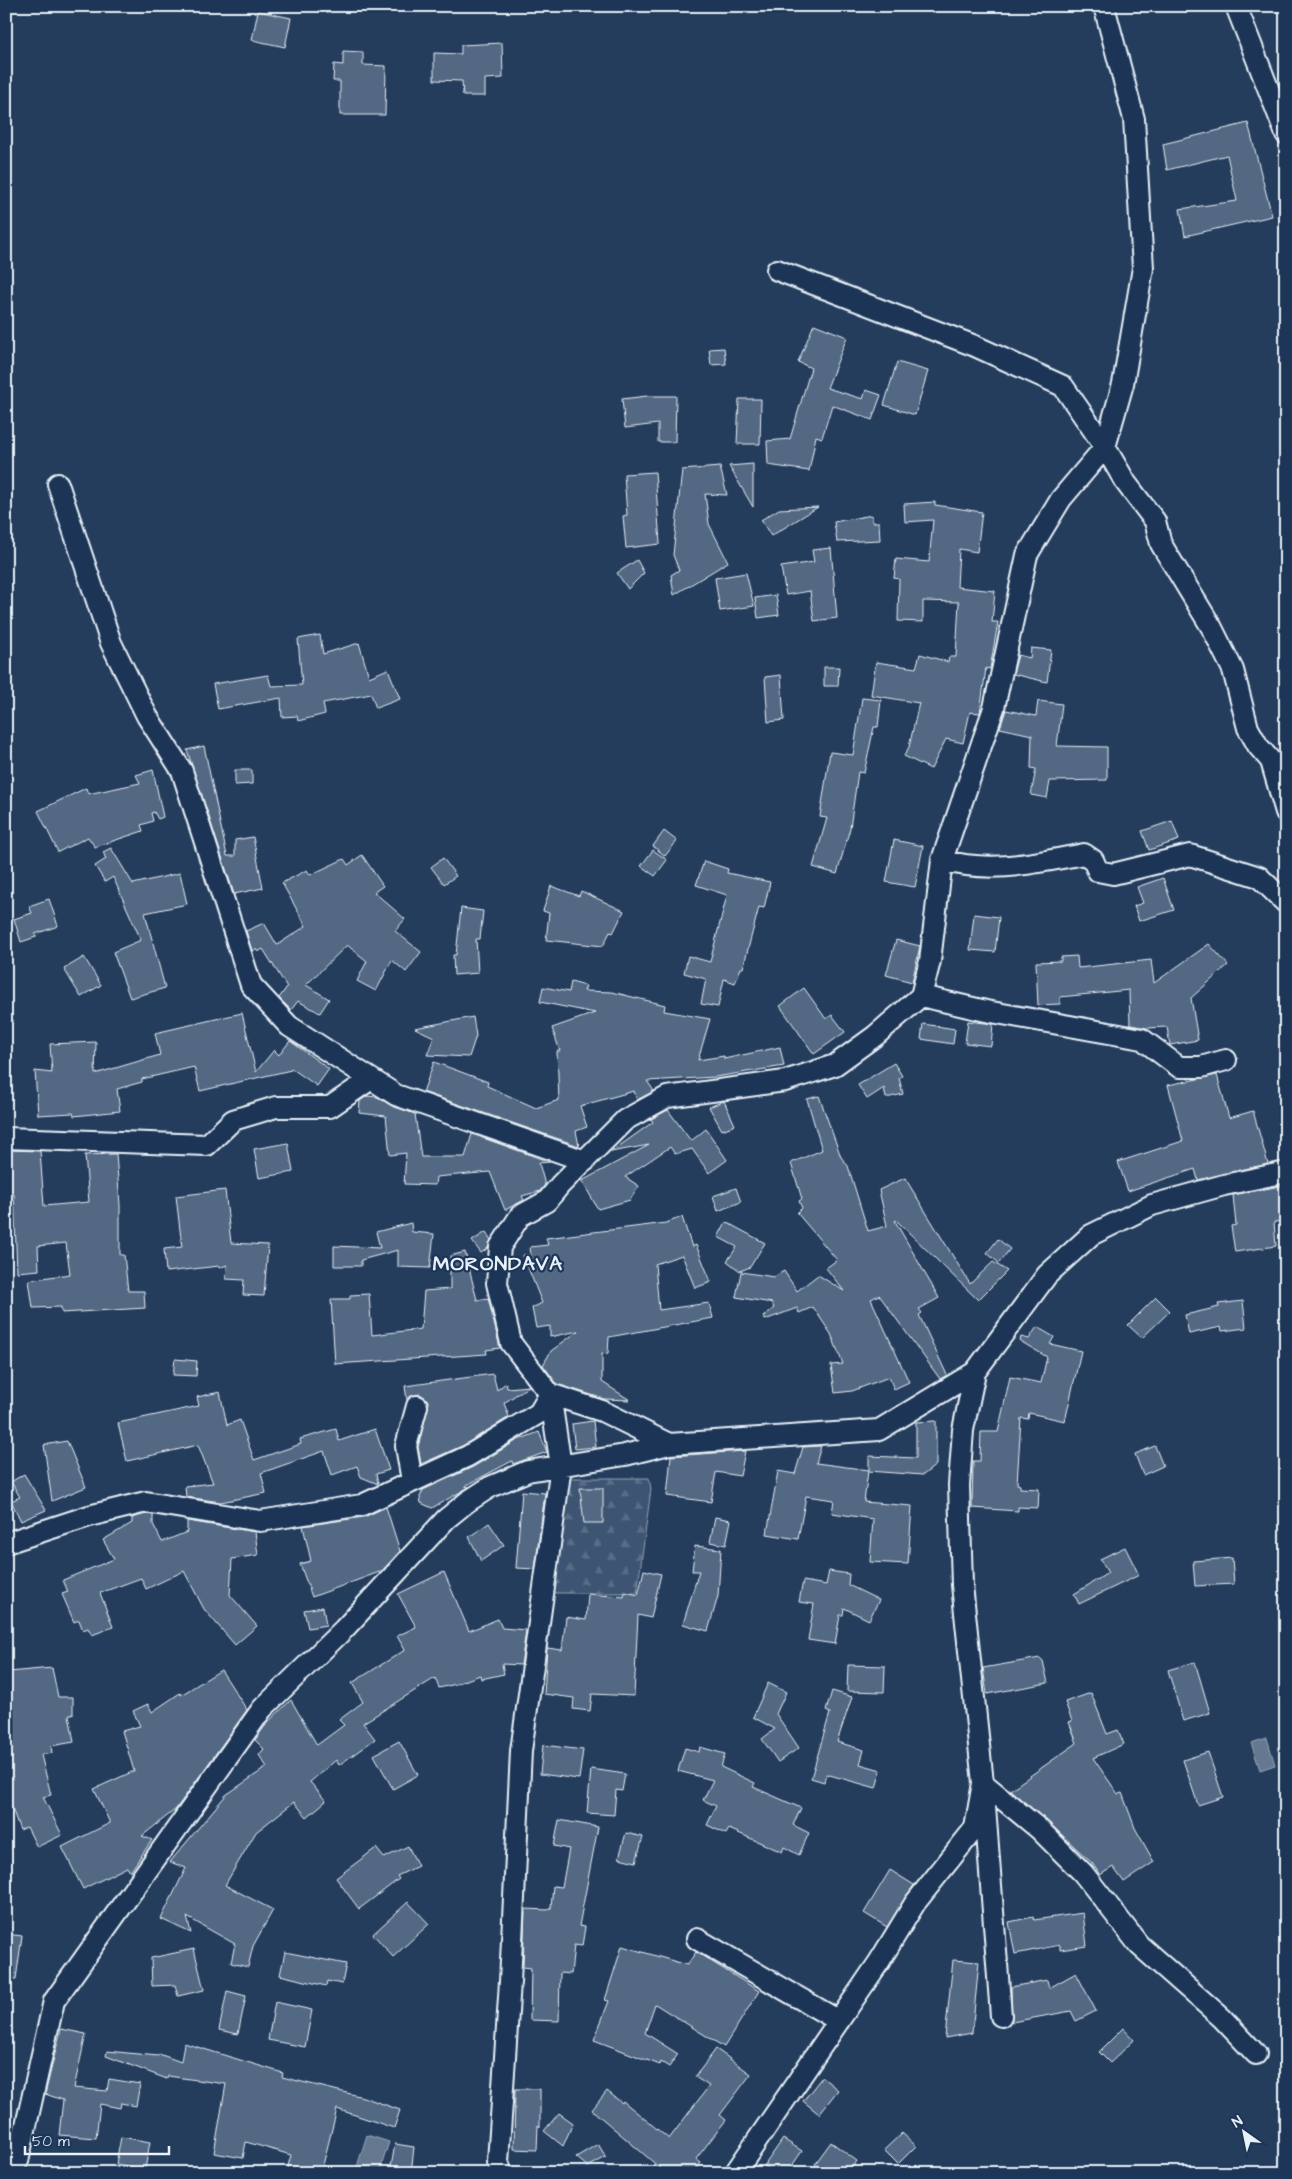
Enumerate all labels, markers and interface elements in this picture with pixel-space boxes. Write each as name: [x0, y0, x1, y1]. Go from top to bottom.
district label: MORONDAVA: [433, 1250, 563, 1278]
north arrow: [1220, 2106, 1270, 2156]
text: N: [1228, 2111, 1247, 2133]
scale bar: [25, 2124, 169, 2156]
text: 50 m: [32, 2131, 70, 2152]

